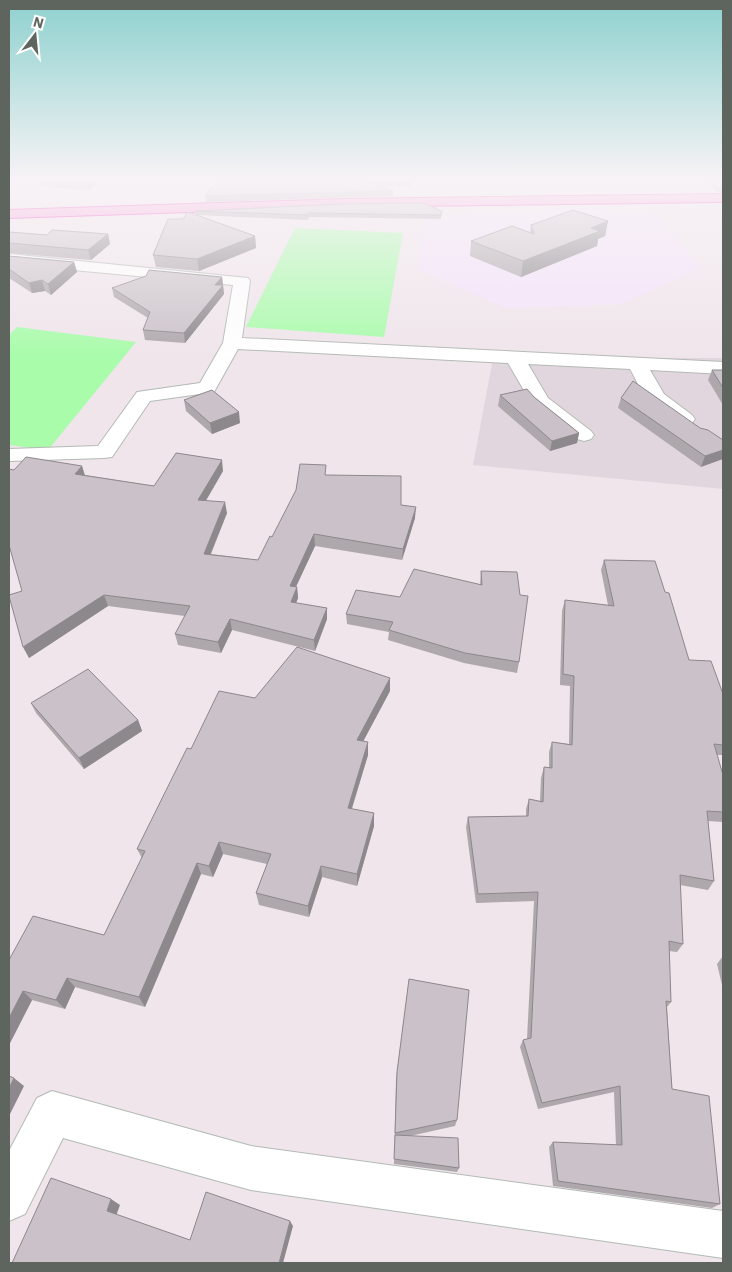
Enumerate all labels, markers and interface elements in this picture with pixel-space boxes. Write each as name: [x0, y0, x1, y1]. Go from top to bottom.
north arrow: [10, 10, 60, 60]
text: N: [31, 12, 46, 33]

